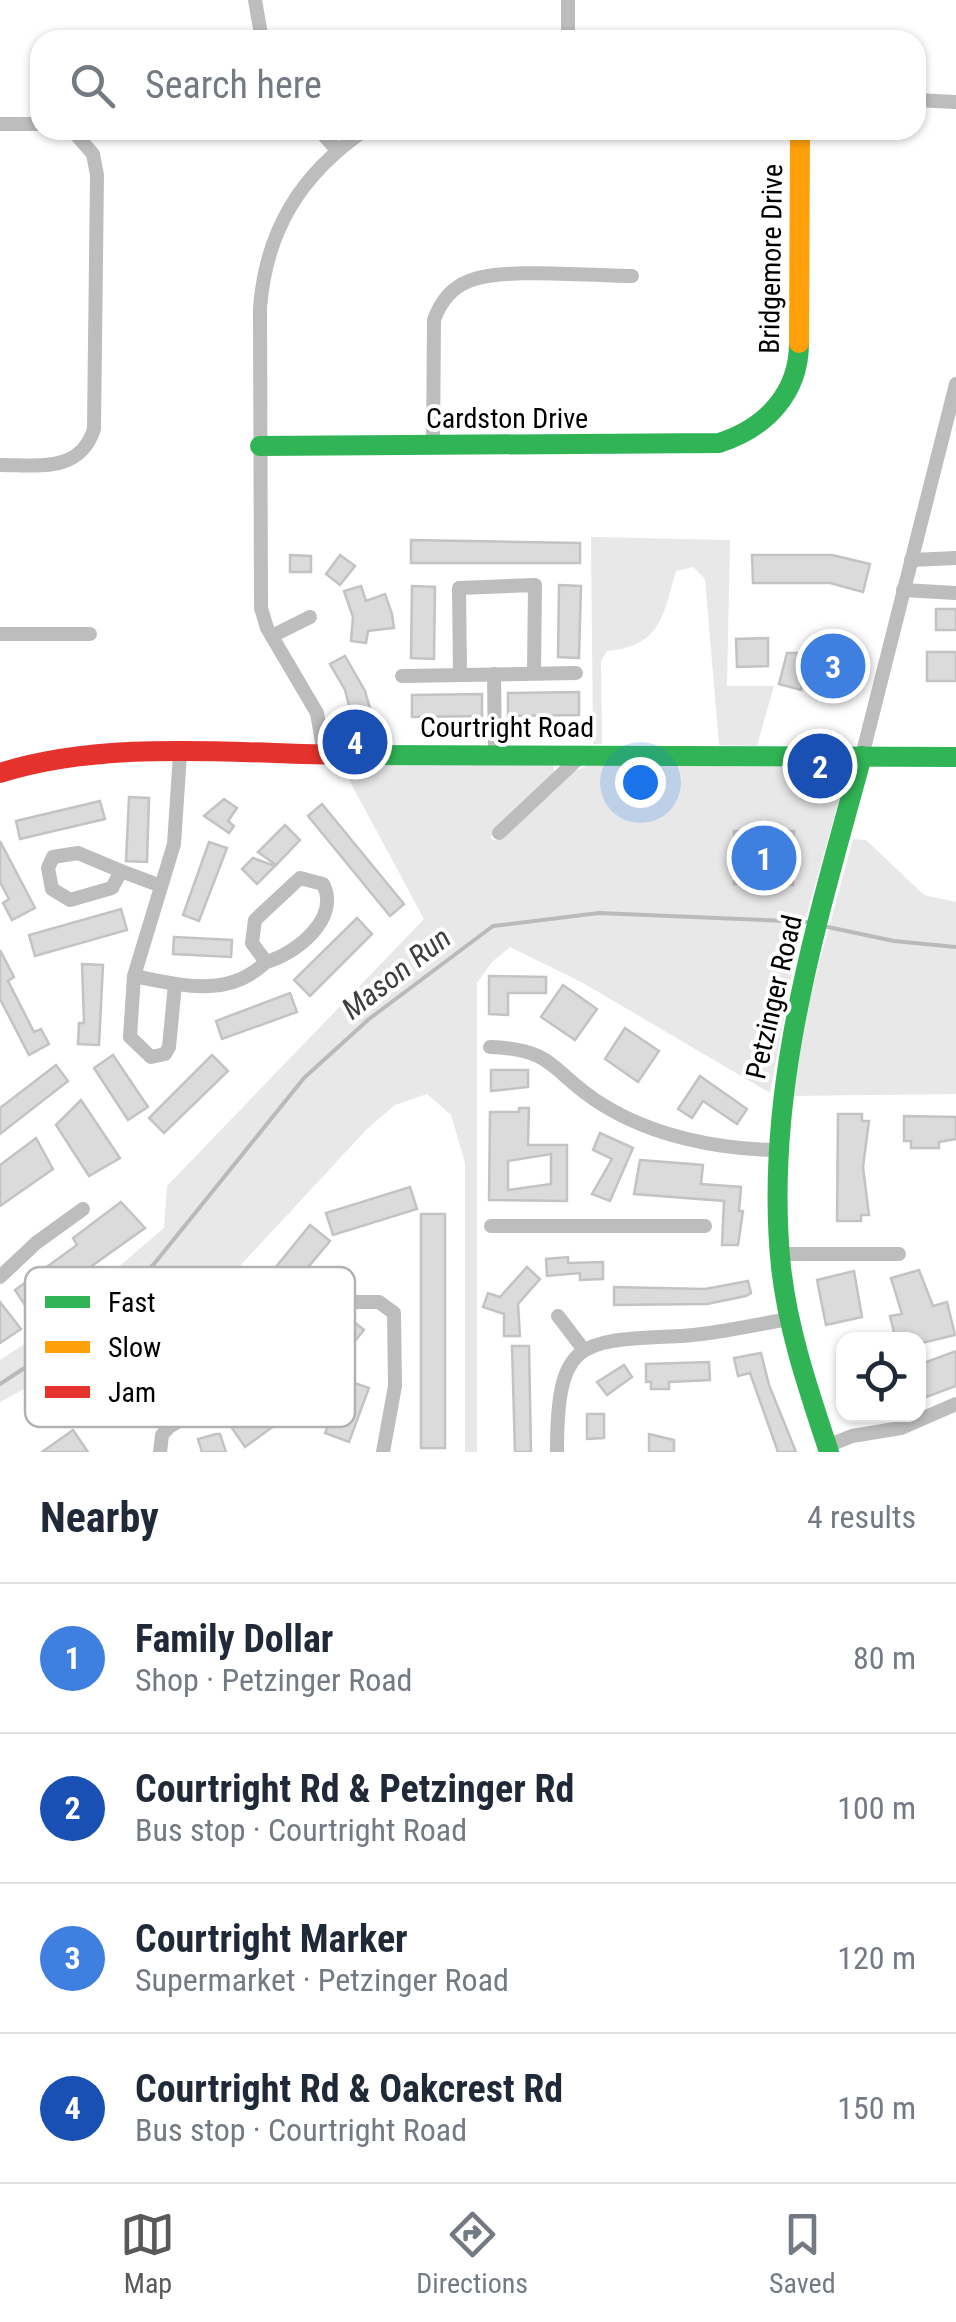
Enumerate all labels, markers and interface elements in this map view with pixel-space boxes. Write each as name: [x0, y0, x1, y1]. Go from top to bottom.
search box: [30, 30, 926, 140]
icon: search: [65, 58, 120, 113]
text: Search here: [145, 63, 322, 107]
street label: Bridgemore Drive: [753, 164, 789, 354]
street label: Cardston Drive: [426, 402, 588, 435]
pin: 3: [800, 628, 866, 704]
pin: 4: [322, 704, 388, 780]
street label: Courtright Road: [420, 711, 594, 744]
pin: 2: [788, 728, 852, 804]
your location: [615, 757, 666, 808]
pin: 1: [732, 820, 796, 896]
street label: Petzinger Road: [739, 912, 809, 1082]
water label: Mason Run: [335, 920, 457, 1026]
legend: [25, 1267, 355, 1427]
text: Fast: [108, 1286, 155, 1319]
text: Slow: [108, 1331, 161, 1364]
map controls: [836, 1332, 926, 1422]
button: locate: [836, 1332, 926, 1422]
text: Jam: [108, 1376, 156, 1409]
text: Nearby: [40, 1493, 159, 1542]
text: 4 results: [807, 1498, 916, 1536]
text: Family Dollar: [135, 1617, 333, 1661]
text: 1: [64, 1639, 81, 1677]
text: 80 m: [853, 1639, 916, 1677]
text: Shop · Petzinger Road: [135, 1661, 412, 1699]
text: Courtright Rd & Petzinger Rd: [135, 1767, 574, 1811]
text: 2: [64, 1789, 81, 1827]
text: 100 m: [837, 1789, 916, 1827]
text: Bus stop · Courtright Road: [135, 1811, 467, 1849]
text: Courtright Marker: [135, 1917, 408, 1961]
text: 3: [64, 1939, 81, 1977]
text: 120 m: [837, 1939, 916, 1977]
text: Supermarket · Petzinger Road: [135, 1961, 509, 1999]
text: Courtright Rd & Oakcrest Rd: [135, 2067, 563, 2111]
text: 4: [64, 2089, 81, 2127]
text: 150 m: [837, 2089, 916, 2127]
text: Bus stop · Courtright Road: [135, 2111, 467, 2149]
tab: Map: [120, 2207, 175, 2300]
tab: Directions: [416, 2207, 528, 2300]
tab: Saved: [769, 2207, 836, 2300]

